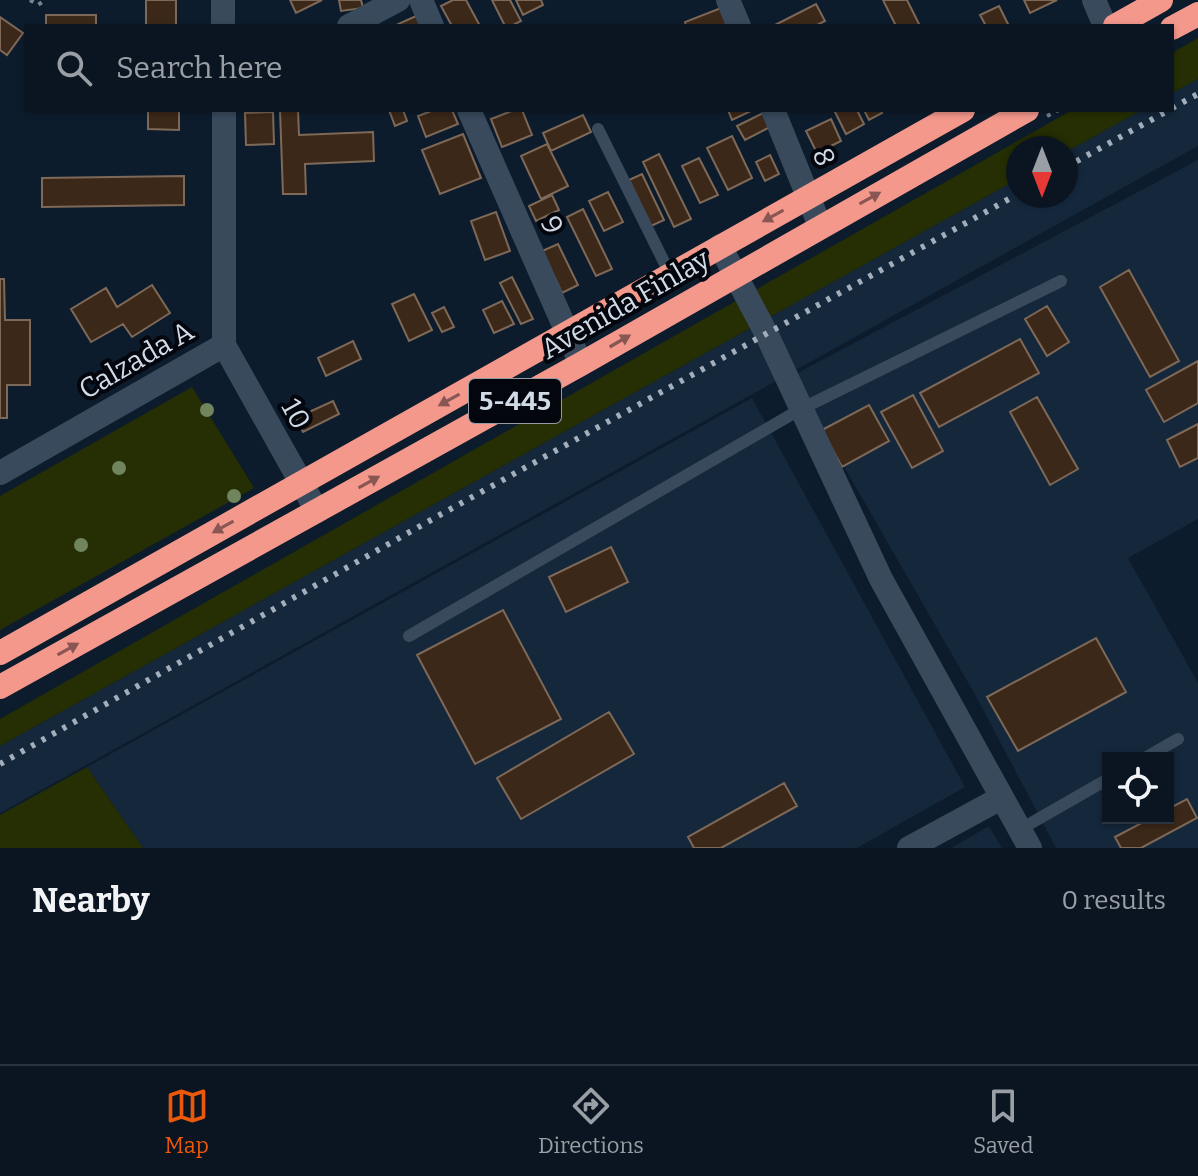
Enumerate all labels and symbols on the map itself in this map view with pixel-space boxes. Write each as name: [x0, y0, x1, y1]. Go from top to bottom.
north arrow: [1006, 136, 1078, 208]
street label: 8: [806, 143, 842, 171]
one-way arrow: [859, 191, 881, 205]
one-way arrow: [762, 209, 784, 223]
street label: 9: [534, 211, 570, 239]
street label: Avenida Finlay: [535, 242, 715, 366]
street label: Calzada A: [73, 314, 199, 406]
one-way arrow: [609, 334, 631, 348]
road number: 5-445: [469, 379, 561, 423]
street label: 10: [274, 393, 318, 435]
one-way arrow: [438, 393, 461, 406]
one-way arrow: [358, 475, 380, 489]
one-way arrow: [211, 520, 234, 534]
one-way arrow: [57, 642, 79, 656]

